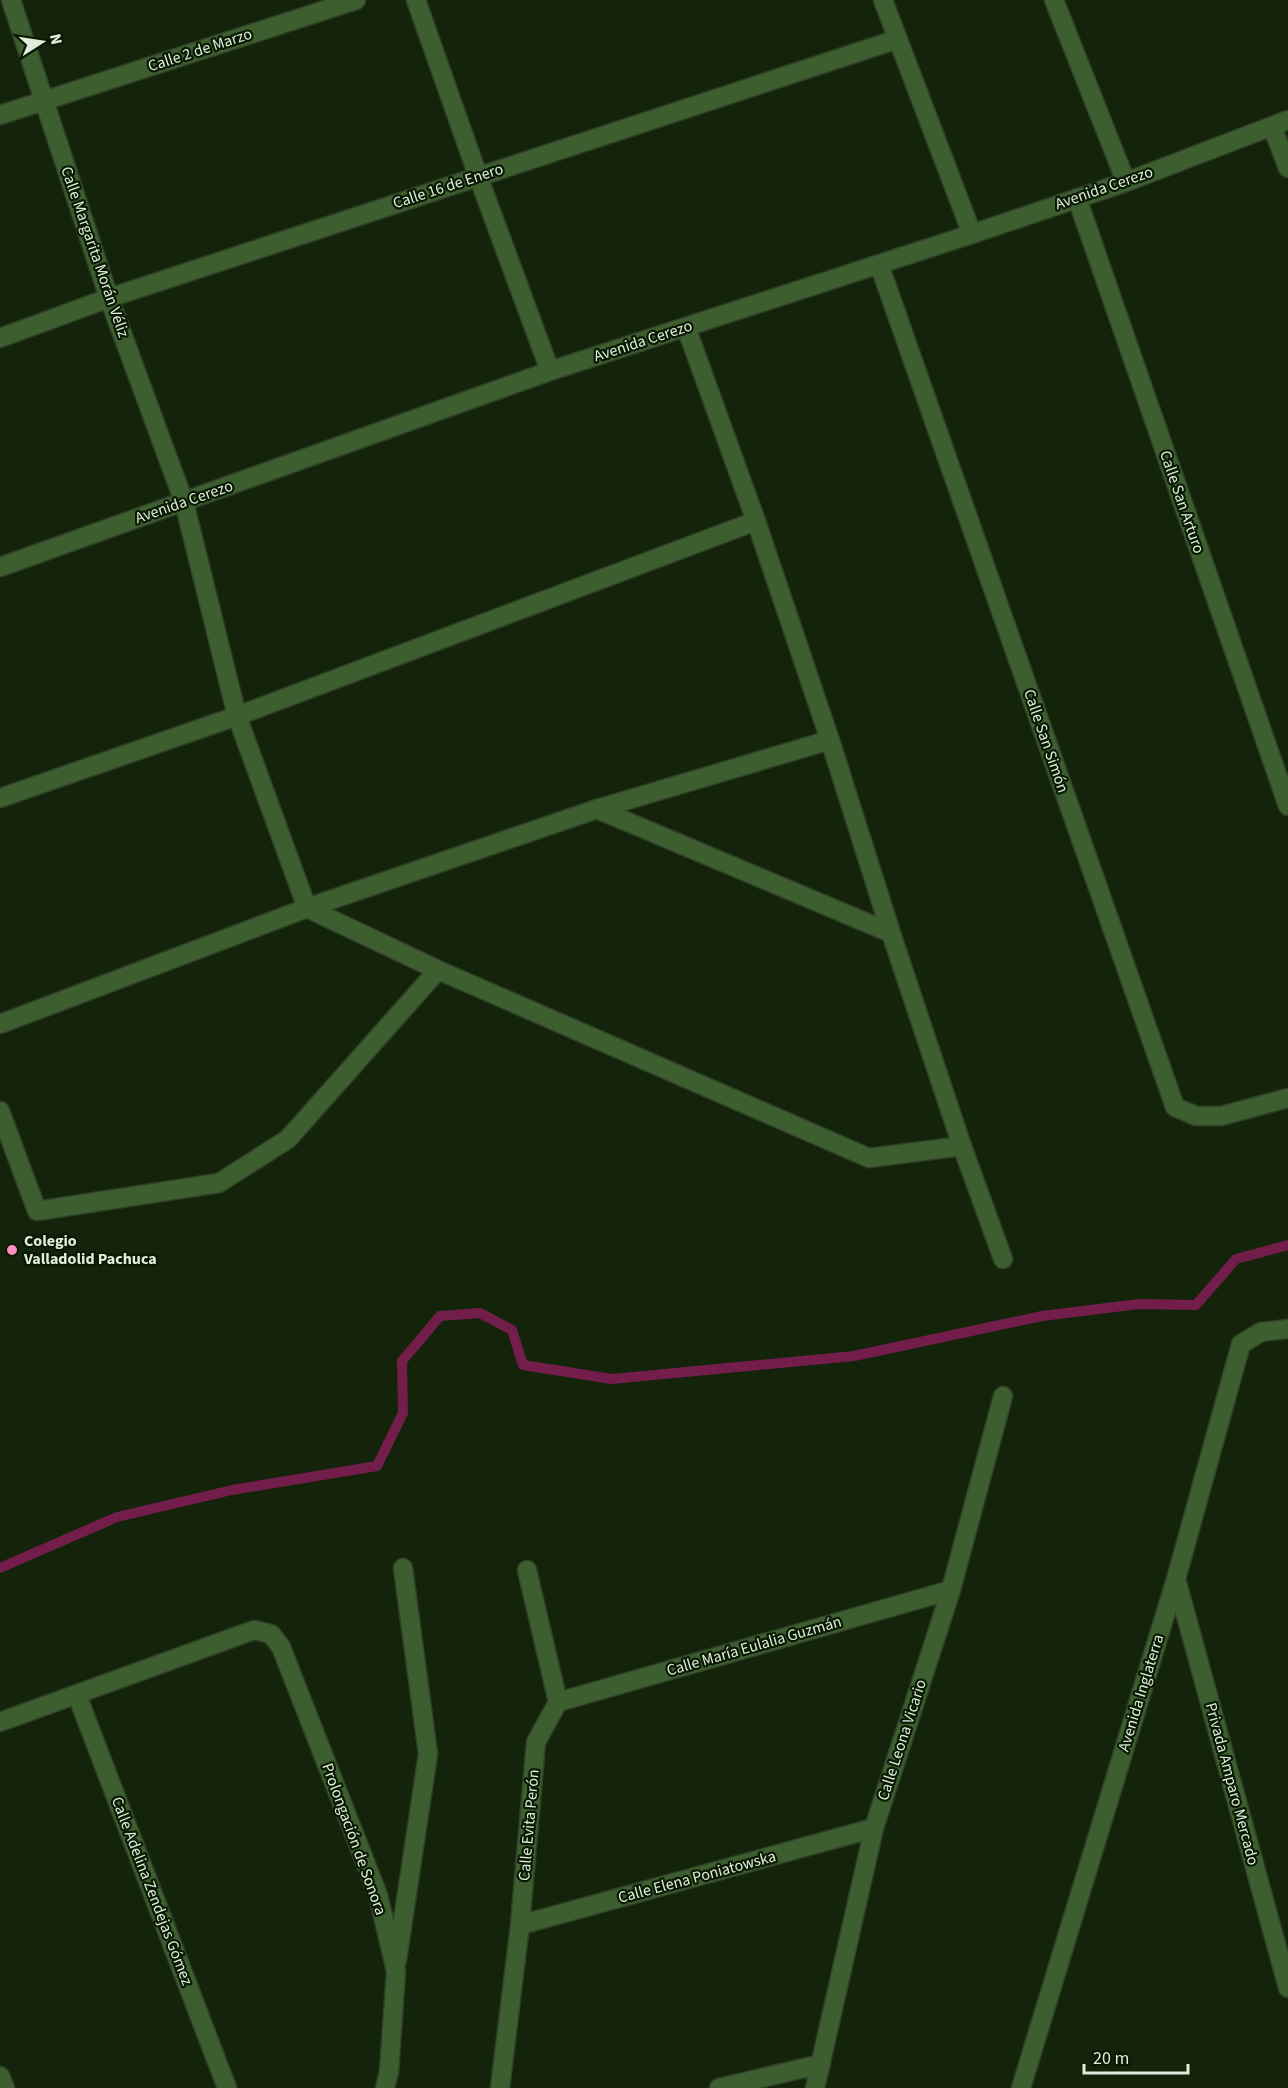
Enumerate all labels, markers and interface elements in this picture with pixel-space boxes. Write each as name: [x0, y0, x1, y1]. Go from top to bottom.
north arrow: [12, 12, 72, 72]
street label: Calle 2 de Marzo: [145, 23, 255, 77]
text: N: [44, 32, 68, 47]
street label: Calle 16 de Enero: [390, 158, 506, 214]
street label: Avenida Cerezo: [1052, 161, 1156, 215]
street label: Calle Margarita Morán Véliz: [55, 164, 135, 341]
street label: Avenida Cerezo: [591, 315, 695, 367]
street label: Calle San Arturo: [1154, 448, 1210, 556]
street label: Avenida Cerezo: [132, 475, 236, 529]
street label: Calle San Simón: [1018, 686, 1074, 796]
place label: Colegio Valladolid Pachuca: [23, 1230, 157, 1270]
marker: Colegio Valladolid Pachuca: [5, 1243, 19, 1257]
street label: Calle María Eulalia Guzmán: [664, 1610, 844, 1682]
street label: Avenida Inglaterra: [1113, 1632, 1169, 1754]
street label: Calle Leona Vicario: [872, 1677, 932, 1803]
street label: Privada Amparo Mercado: [1200, 1700, 1264, 1868]
street label: Prolongación de Sonora: [316, 1760, 392, 1918]
street label: Calle Evita Perón: [513, 1768, 545, 1882]
street label: Calle Adelina Zendejas Gómez: [106, 1794, 198, 1989]
street label: Calle Elena Poniatowska: [616, 1845, 778, 1909]
scale bar: [1084, 2037, 1188, 2075]
text: 20 m: [1093, 2046, 1129, 2071]

